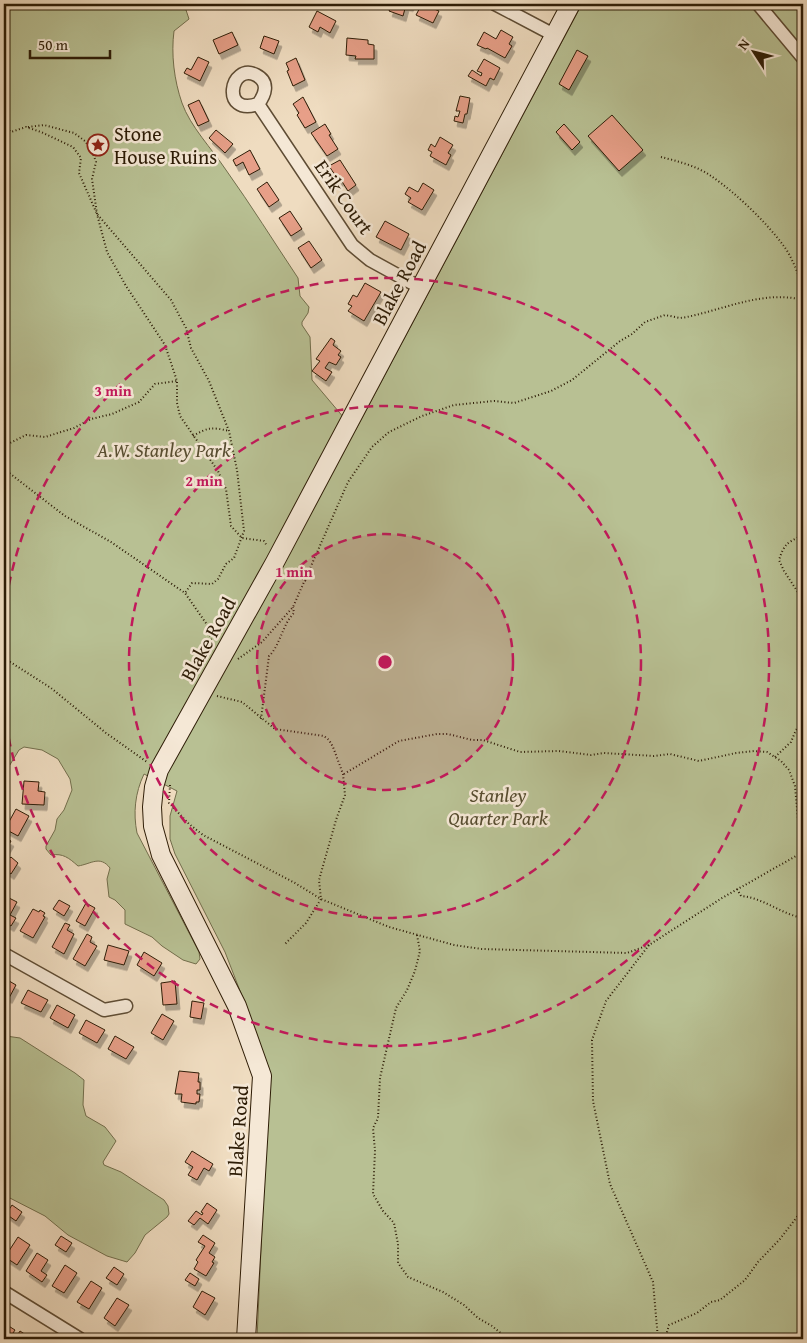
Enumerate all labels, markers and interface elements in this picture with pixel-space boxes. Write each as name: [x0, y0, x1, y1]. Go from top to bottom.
scale bar: [30, 28, 110, 60]
north arrow: [730, 28, 780, 78]
text: 50 m: [38, 34, 69, 55]
text: N: [733, 34, 755, 54]
place label: Stone House Ruins: [114, 119, 217, 171]
place icon: Stone House Ruins: [86, 133, 110, 157]
street label: Erik Court: [308, 153, 381, 240]
street label: Blake Road: [364, 235, 433, 330]
text: 3 min: [94, 380, 132, 401]
park label: A.W. Stanley Park: [96, 435, 232, 464]
text: 2 min: [185, 470, 223, 491]
text: 1 min: [275, 561, 313, 582]
street label: Blake Road: [173, 591, 243, 686]
centre of rings: [376, 653, 394, 671]
park label: Stanley Quarter Park: [448, 780, 549, 832]
street label: Blake Road: [220, 1084, 255, 1178]

